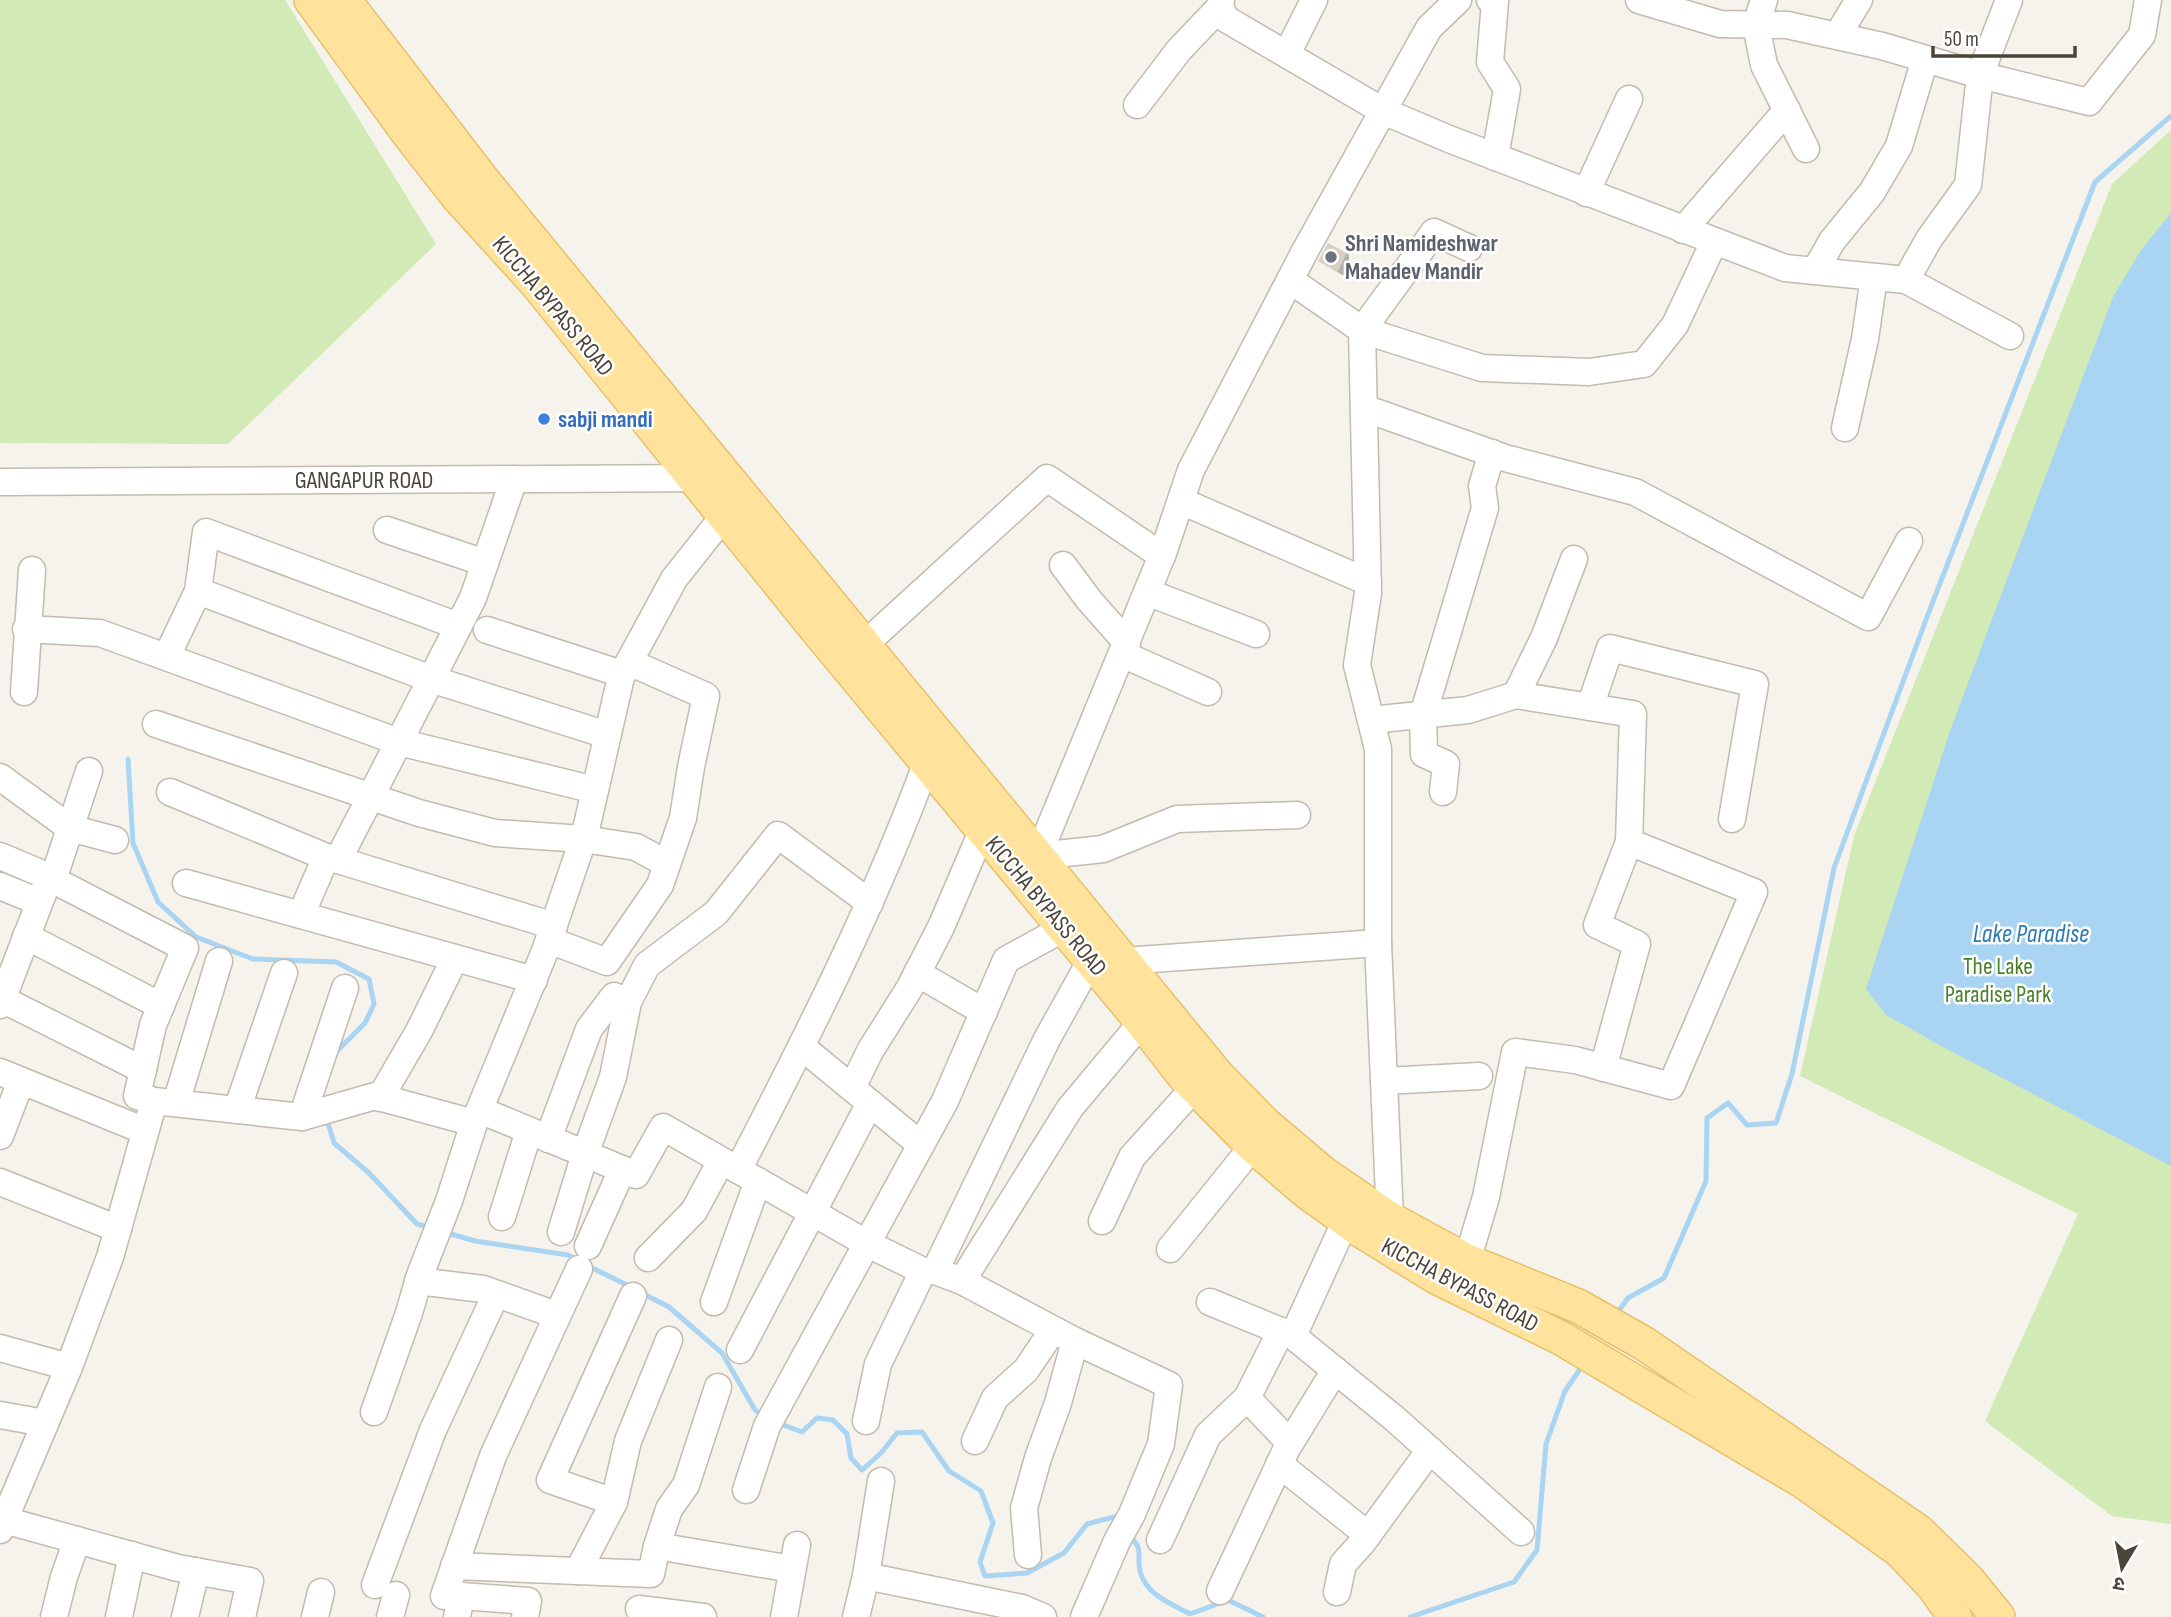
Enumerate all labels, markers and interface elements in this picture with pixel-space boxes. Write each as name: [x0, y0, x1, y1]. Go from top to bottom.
scale bar: [1933, 14, 2075, 58]
text: 50 m: [1944, 27, 1979, 52]
place label: Shri Namideshwar Mahadev Mandir: [1345, 229, 1499, 286]
street label: KICCHA BYPASS ROAD: [486, 230, 620, 382]
marker: Shri Namideshwar Mahadev Mandir: [1323, 249, 1339, 265]
place label: sabji mandi: [558, 405, 653, 434]
marker: sabji mandi: [536, 411, 552, 427]
street label: GANGAPUR ROAD: [295, 466, 433, 495]
street label: KICCHA BYPASS ROAD: [979, 830, 1113, 982]
water label: Lake Paradise: [1973, 919, 2089, 950]
park label: The Lake Paradise Park: [1945, 952, 2051, 1009]
street label: KICCHA BYPASS ROAD: [1376, 1231, 1544, 1339]
north arrow: [2087, 1533, 2157, 1603]
text: उ: [2111, 1571, 2127, 1596]

